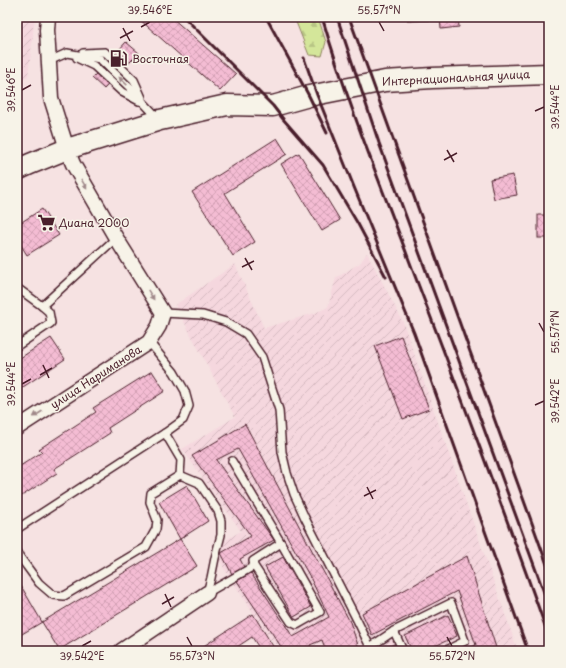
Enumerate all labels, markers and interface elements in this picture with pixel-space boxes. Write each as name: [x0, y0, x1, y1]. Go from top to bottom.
text: 39.546°E: [127, 2, 173, 17]
text: 55.571°N: [357, 2, 401, 17]
fuel station icon: Восточная: [109, 49, 129, 69]
place label: Восточная: [132, 50, 189, 67]
street label: Интернациональная улица: [382, 65, 530, 90]
text: 39.546°E: [3, 67, 18, 113]
one-way arrow: [118, 77, 128, 86]
text: 39.544°E: [547, 85, 562, 129]
one-way arrow: [81, 178, 88, 190]
supermarket icon: Диана 2000: [36, 213, 56, 233]
place label: Диана 2000: [58, 214, 129, 231]
one-way arrow: [148, 289, 155, 301]
text: 55.571°N: [547, 310, 562, 354]
street label: улица Нариманова: [47, 341, 145, 413]
text: 39.544°E: [3, 362, 18, 406]
text: 39.542°E: [547, 379, 562, 423]
one-way arrow: [32, 411, 44, 418]
text: 39.542°E: [60, 648, 104, 663]
text: 55.573°N: [169, 648, 215, 663]
text: 55.572°N: [429, 648, 475, 663]

